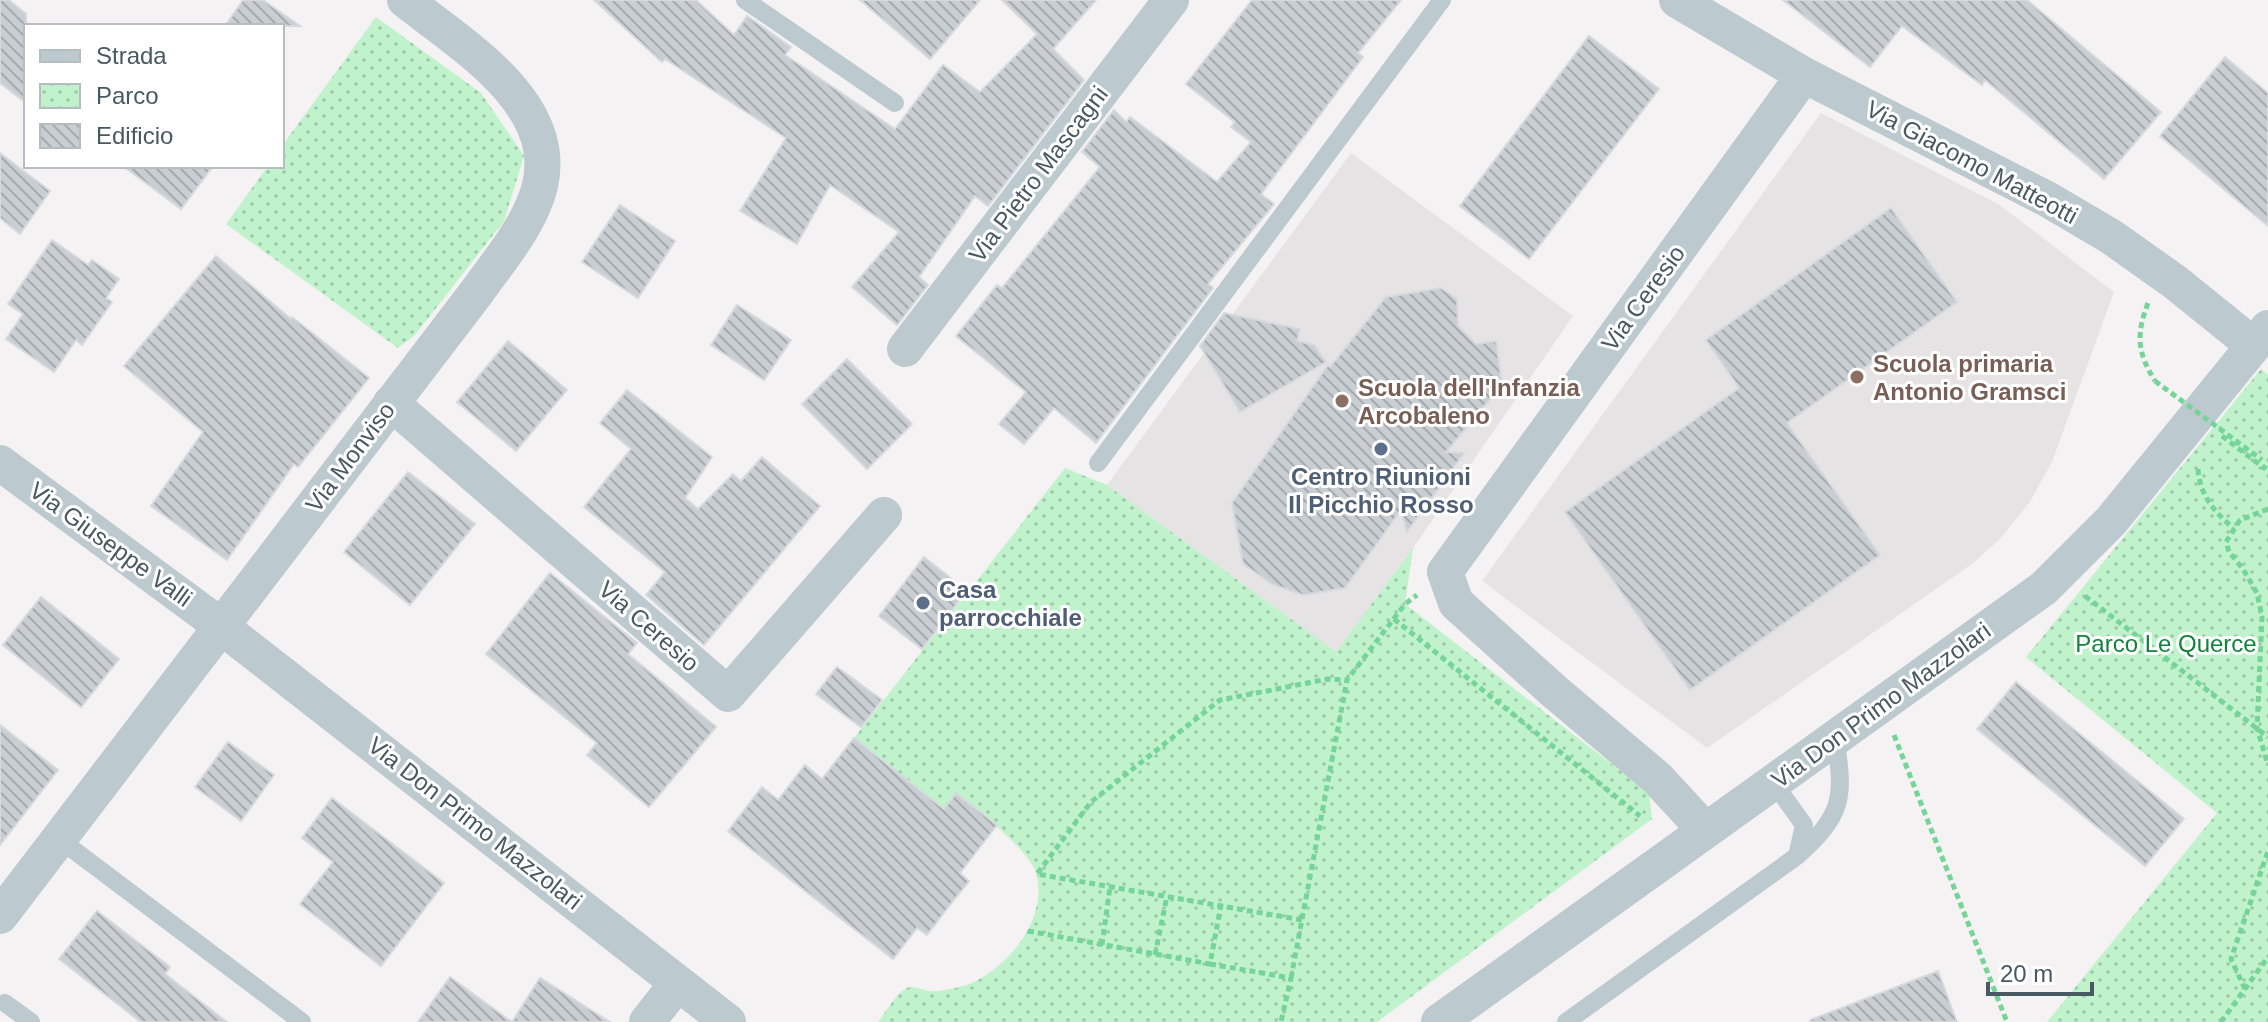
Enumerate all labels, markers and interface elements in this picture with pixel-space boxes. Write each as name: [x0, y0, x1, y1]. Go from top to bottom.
legend: [24, 24, 284, 168]
text: Strada: [96, 42, 167, 69]
street label: Via Pietro Mascagni: [963, 81, 1113, 267]
text: Parco: [96, 82, 159, 109]
street label: Via Giacomo Matteotti: [1862, 95, 2082, 229]
text: Edificio: [96, 122, 173, 149]
street label: Via Ceresio: [1596, 240, 1690, 356]
place label: Scuola primaria Antonio Gramsci: [1873, 350, 2066, 405]
marker: Scuola primaria Antonio Gramsci: [1848, 368, 1866, 386]
place label: Scuola dell'Infanzia Arcobaleno: [1358, 374, 1580, 429]
marker: Scuola dell'Infanzia Arcobaleno: [1333, 392, 1351, 410]
street label: Via Monviso: [300, 397, 400, 517]
marker: Centro Riunioni Il Picchio Rosso: [1372, 440, 1390, 458]
place label: Centro Riunioni Il Picchio Rosso: [1288, 463, 1474, 518]
street label: Via Giuseppe Valli: [25, 476, 197, 612]
street label: Via Ceresio: [593, 575, 705, 677]
place label: Casa parrocchiale: [939, 576, 1082, 631]
marker: Casa parrocchiale: [914, 594, 932, 612]
street label: Via Don Primo Mazzolari: [1766, 617, 1996, 793]
park label: Parco Le Querce: [2075, 630, 2257, 657]
street label: Via Don Primo Mazzolari: [363, 731, 587, 915]
scale bar: [1988, 946, 2092, 996]
text: 20 m: [2000, 960, 2053, 987]

